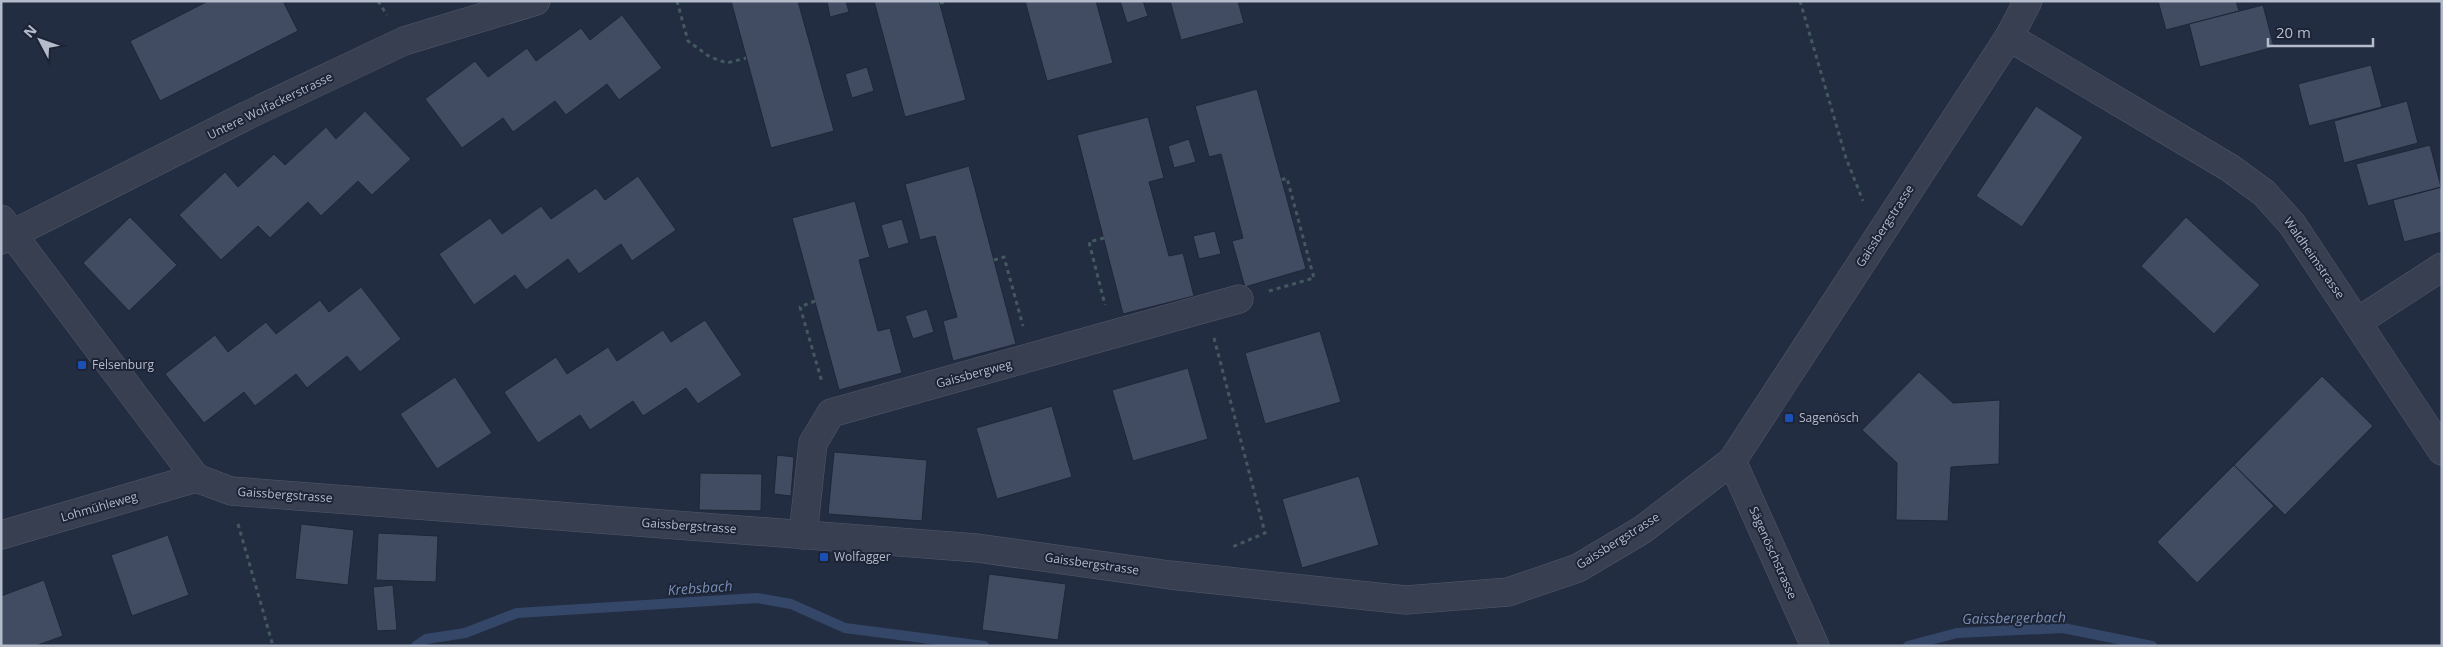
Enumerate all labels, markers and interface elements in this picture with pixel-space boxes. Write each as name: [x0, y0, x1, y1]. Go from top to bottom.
north arrow: [15, 15, 65, 65]
scale bar: [2268, 15, 2373, 47]
text: N: [19, 21, 41, 42]
text: 20 m: [2276, 22, 2311, 42]
street label: Untere Wolfackerstrasse: [204, 68, 335, 143]
street label: Gaissbergstrasse: [1852, 181, 1918, 270]
street label: Waldheimstrasse: [2280, 213, 2349, 302]
street label: Gaissbergweg: [934, 355, 1014, 392]
place label: Felsenburg: [92, 356, 154, 373]
marker: Felsenburg: [76, 359, 88, 371]
place label: Sagenösch: [1799, 409, 1859, 426]
marker: Sagenösch: [1783, 412, 1795, 424]
street label: Gaissbergstrasse: [237, 483, 333, 506]
street label: Lohmühleweg: [59, 487, 140, 526]
street label: Sägenöschstrasse: [1745, 504, 1802, 602]
street label: Gaissbergstrasse: [1573, 508, 1663, 573]
street label: Gaissbergstrasse: [641, 514, 737, 537]
place label: Wolfagger: [834, 548, 891, 565]
street label: Gaissbergstrasse: [1044, 548, 1141, 579]
marker: Wolfagger: [818, 551, 830, 563]
water label: Krebsbach: [667, 576, 733, 599]
water label: Gaissbergerbach: [1962, 607, 2066, 628]

